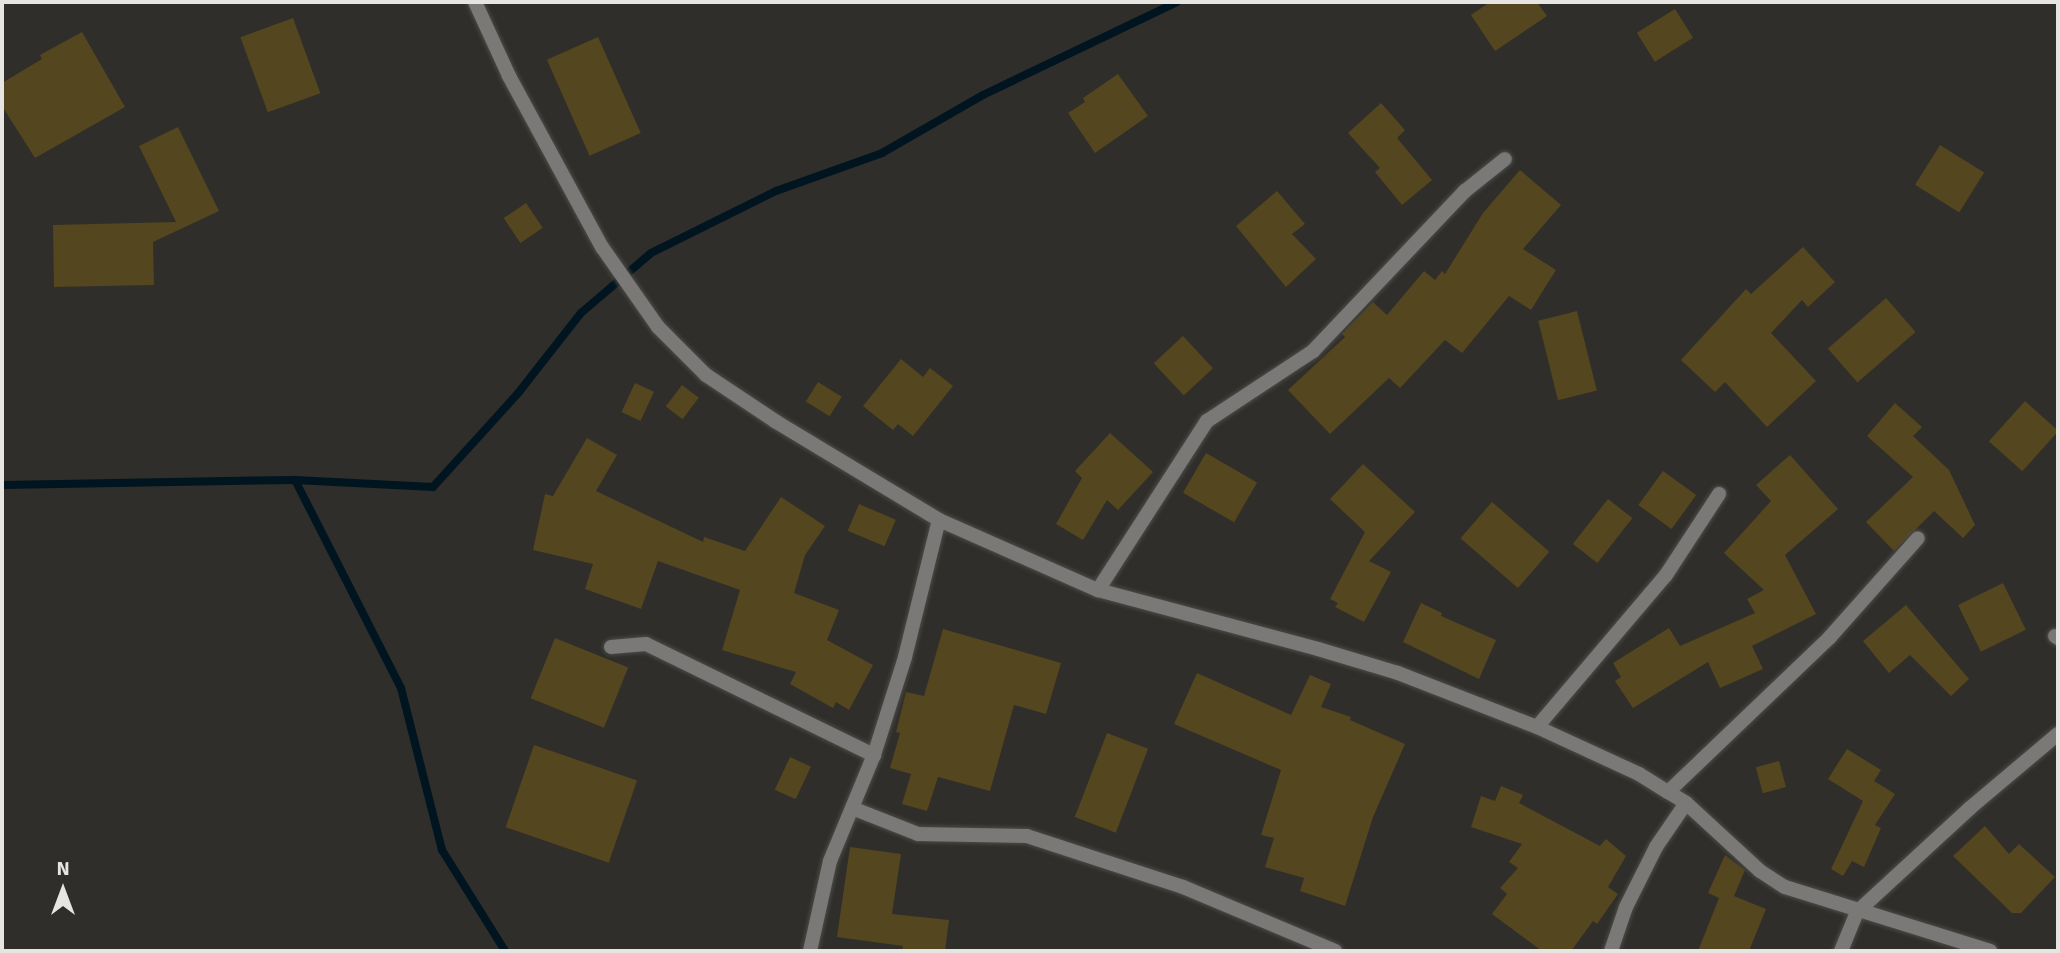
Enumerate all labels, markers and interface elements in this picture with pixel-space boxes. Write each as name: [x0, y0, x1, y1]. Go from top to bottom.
north arrow: [28, 855, 98, 925]
text: N: [56, 857, 70, 881]

